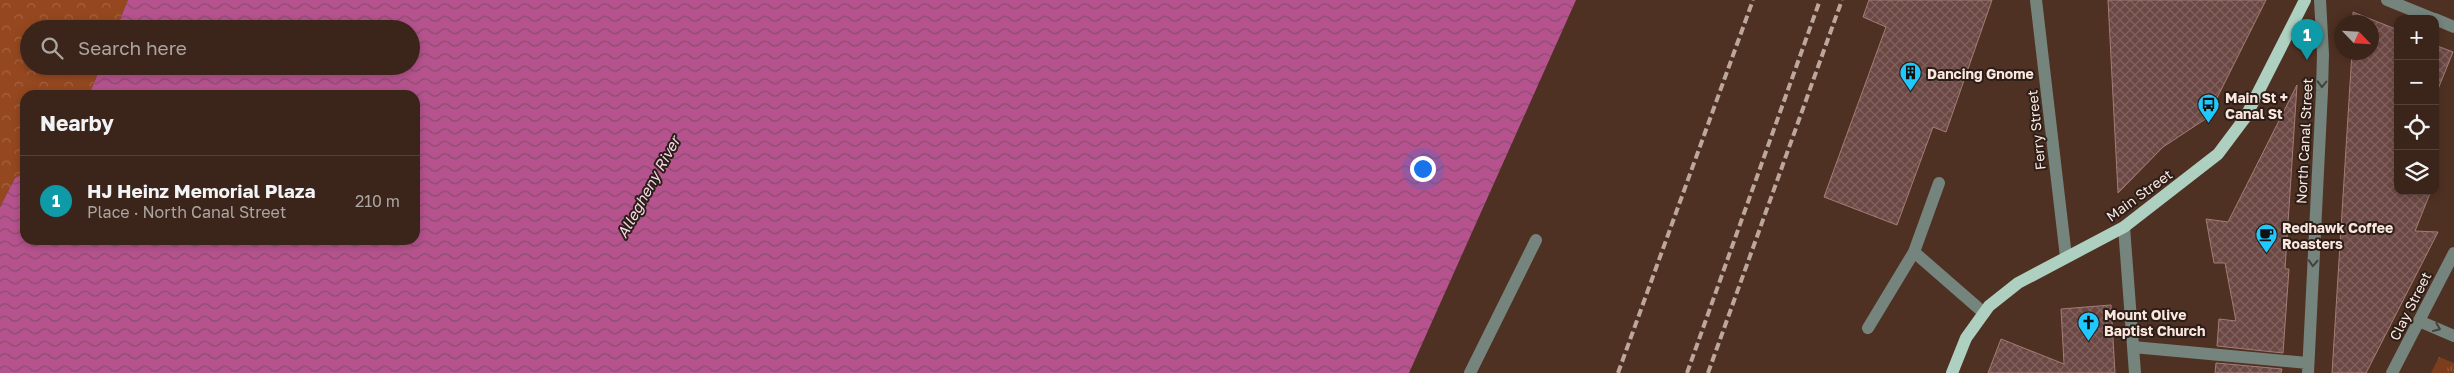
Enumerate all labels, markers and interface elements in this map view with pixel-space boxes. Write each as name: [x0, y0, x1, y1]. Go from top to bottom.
north arrow: [2334, 15, 2379, 60]
map controls: [2394, 15, 2439, 195]
button: +: [2394, 15, 2439, 60]
pin: 1: [2291, 19, 2323, 60]
search box: [20, 20, 420, 75]
icon: search: [38, 34, 66, 62]
text: Search here: [78, 36, 187, 59]
button: −: [2394, 60, 2439, 105]
building icon: Dancing Gnome: [1899, 61, 1923, 92]
place label: Dancing Gnome: [1927, 65, 2034, 82]
street label: North Canal Street: [2292, 78, 2316, 204]
one-way arrow: [2317, 80, 2328, 88]
street label: Ferry Street: [2023, 89, 2049, 171]
place label: Main St + Canal St: [2225, 89, 2288, 122]
bus stop icon: Main St + Canal St: [2197, 93, 2221, 124]
button: locate: [2394, 105, 2439, 150]
text: Nearby: [40, 110, 114, 136]
water label: Allegheny River: [613, 131, 685, 241]
button: layers: [2394, 150, 2439, 195]
your location: [1410, 156, 1436, 182]
street label: Main Street: [2103, 165, 2175, 225]
text: HJ Heinz Memorial Plaza: [87, 179, 316, 202]
text: 1: [52, 191, 60, 211]
text: 210 m: [355, 191, 400, 211]
text: Place · North Canal Street: [87, 202, 286, 222]
place label: Redhawk Coffee Roasters: [2282, 219, 2393, 252]
cafe icon: Redhawk Coffee Roasters: [2254, 223, 2278, 254]
one-way arrow: [2308, 260, 2319, 268]
street label: Clay Street: [2386, 269, 2434, 343]
place label: Mount Olive Baptist Church: [2104, 306, 2205, 339]
church icon: Mount Olive Baptist Church: [2076, 310, 2100, 341]
one-way arrow: [2432, 322, 2441, 333]

